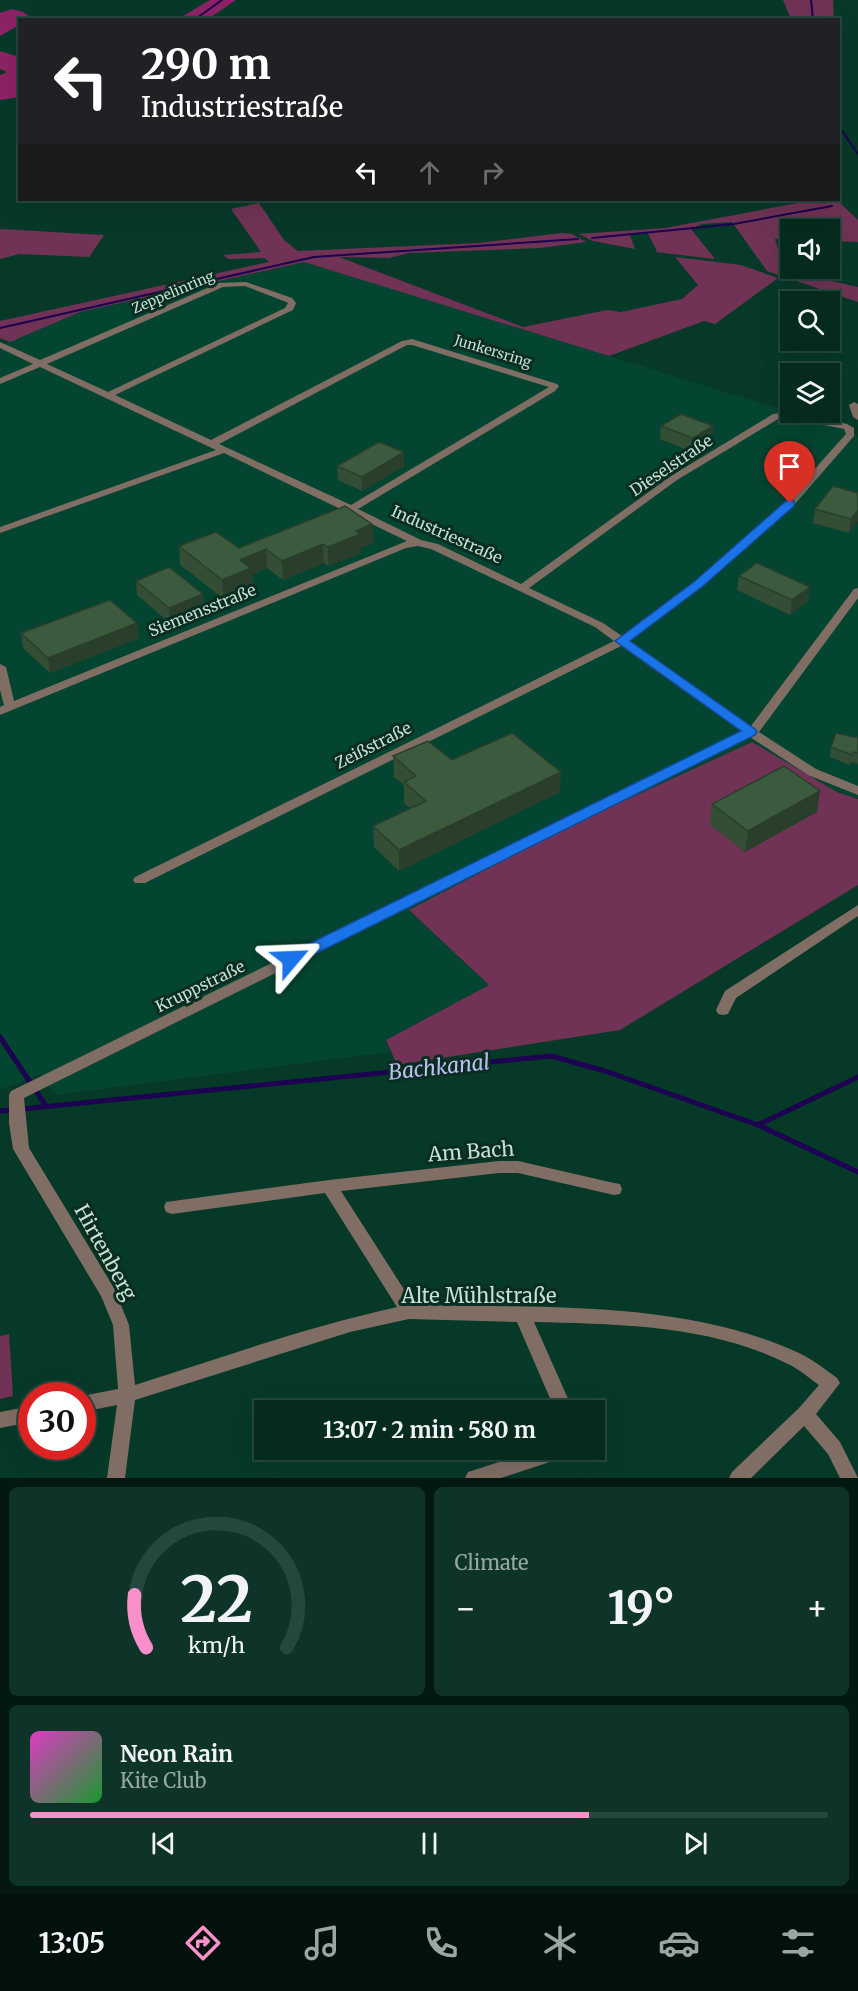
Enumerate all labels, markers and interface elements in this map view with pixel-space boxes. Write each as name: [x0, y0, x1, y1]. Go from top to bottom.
text: 290 m: [141, 38, 271, 90]
icon: left: [42, 42, 120, 120]
text: Industriestraße: [141, 90, 343, 124]
icon: left: [350, 156, 383, 189]
icon: ahead: [413, 156, 446, 189]
icon: right: [476, 156, 509, 189]
map controls: [780, 219, 840, 423]
button: sound: [780, 219, 840, 279]
street label: Zeppelinring: [129, 266, 217, 317]
button: search: [780, 291, 840, 351]
street label: Junkersring: [451, 330, 534, 371]
button: layers: [780, 363, 840, 423]
street label: Dieselstraße: [626, 430, 716, 500]
pin: [764, 441, 815, 503]
icon: arrive: [773, 450, 806, 483]
street label: Industriestraße: [388, 501, 506, 567]
street label: Siemensstraße: [145, 579, 259, 641]
street label: Zeißstraße: [332, 717, 414, 773]
position arrow: [259, 927, 323, 991]
street label: Kruppstraße: [152, 956, 248, 1016]
water label: Bachkanal: [387, 1048, 491, 1086]
street label: Am Bach: [426, 1136, 515, 1167]
street label: Hirtenberg: [69, 1200, 143, 1304]
street label: Alte Mühlstraße: [400, 1283, 557, 1308]
speed limit sign: 30: [18, 1382, 96, 1460]
text: 13:07 · 2 min · 580 m: [323, 1416, 536, 1444]
text: Climate: [455, 1550, 529, 1575]
text: 22: [180, 1561, 253, 1639]
text: 19°: [608, 1580, 675, 1636]
text: −: [455, 1588, 477, 1629]
text: +: [806, 1588, 828, 1629]
text: km/h: [188, 1633, 245, 1660]
text: Neon Rain: [120, 1740, 233, 1768]
text: Kite Club: [120, 1768, 206, 1793]
icon: previous: [147, 1827, 180, 1860]
icon: pause: [413, 1827, 446, 1860]
icon: next: [679, 1827, 712, 1860]
icon: directions: [182, 1922, 224, 1964]
icon: music: [301, 1922, 343, 1964]
icon: phone: [420, 1922, 462, 1964]
icon: climate: [539, 1922, 581, 1964]
icon: car: [658, 1922, 700, 1964]
icon: filters: [777, 1922, 819, 1964]
text: 13:05: [39, 1926, 105, 1960]

